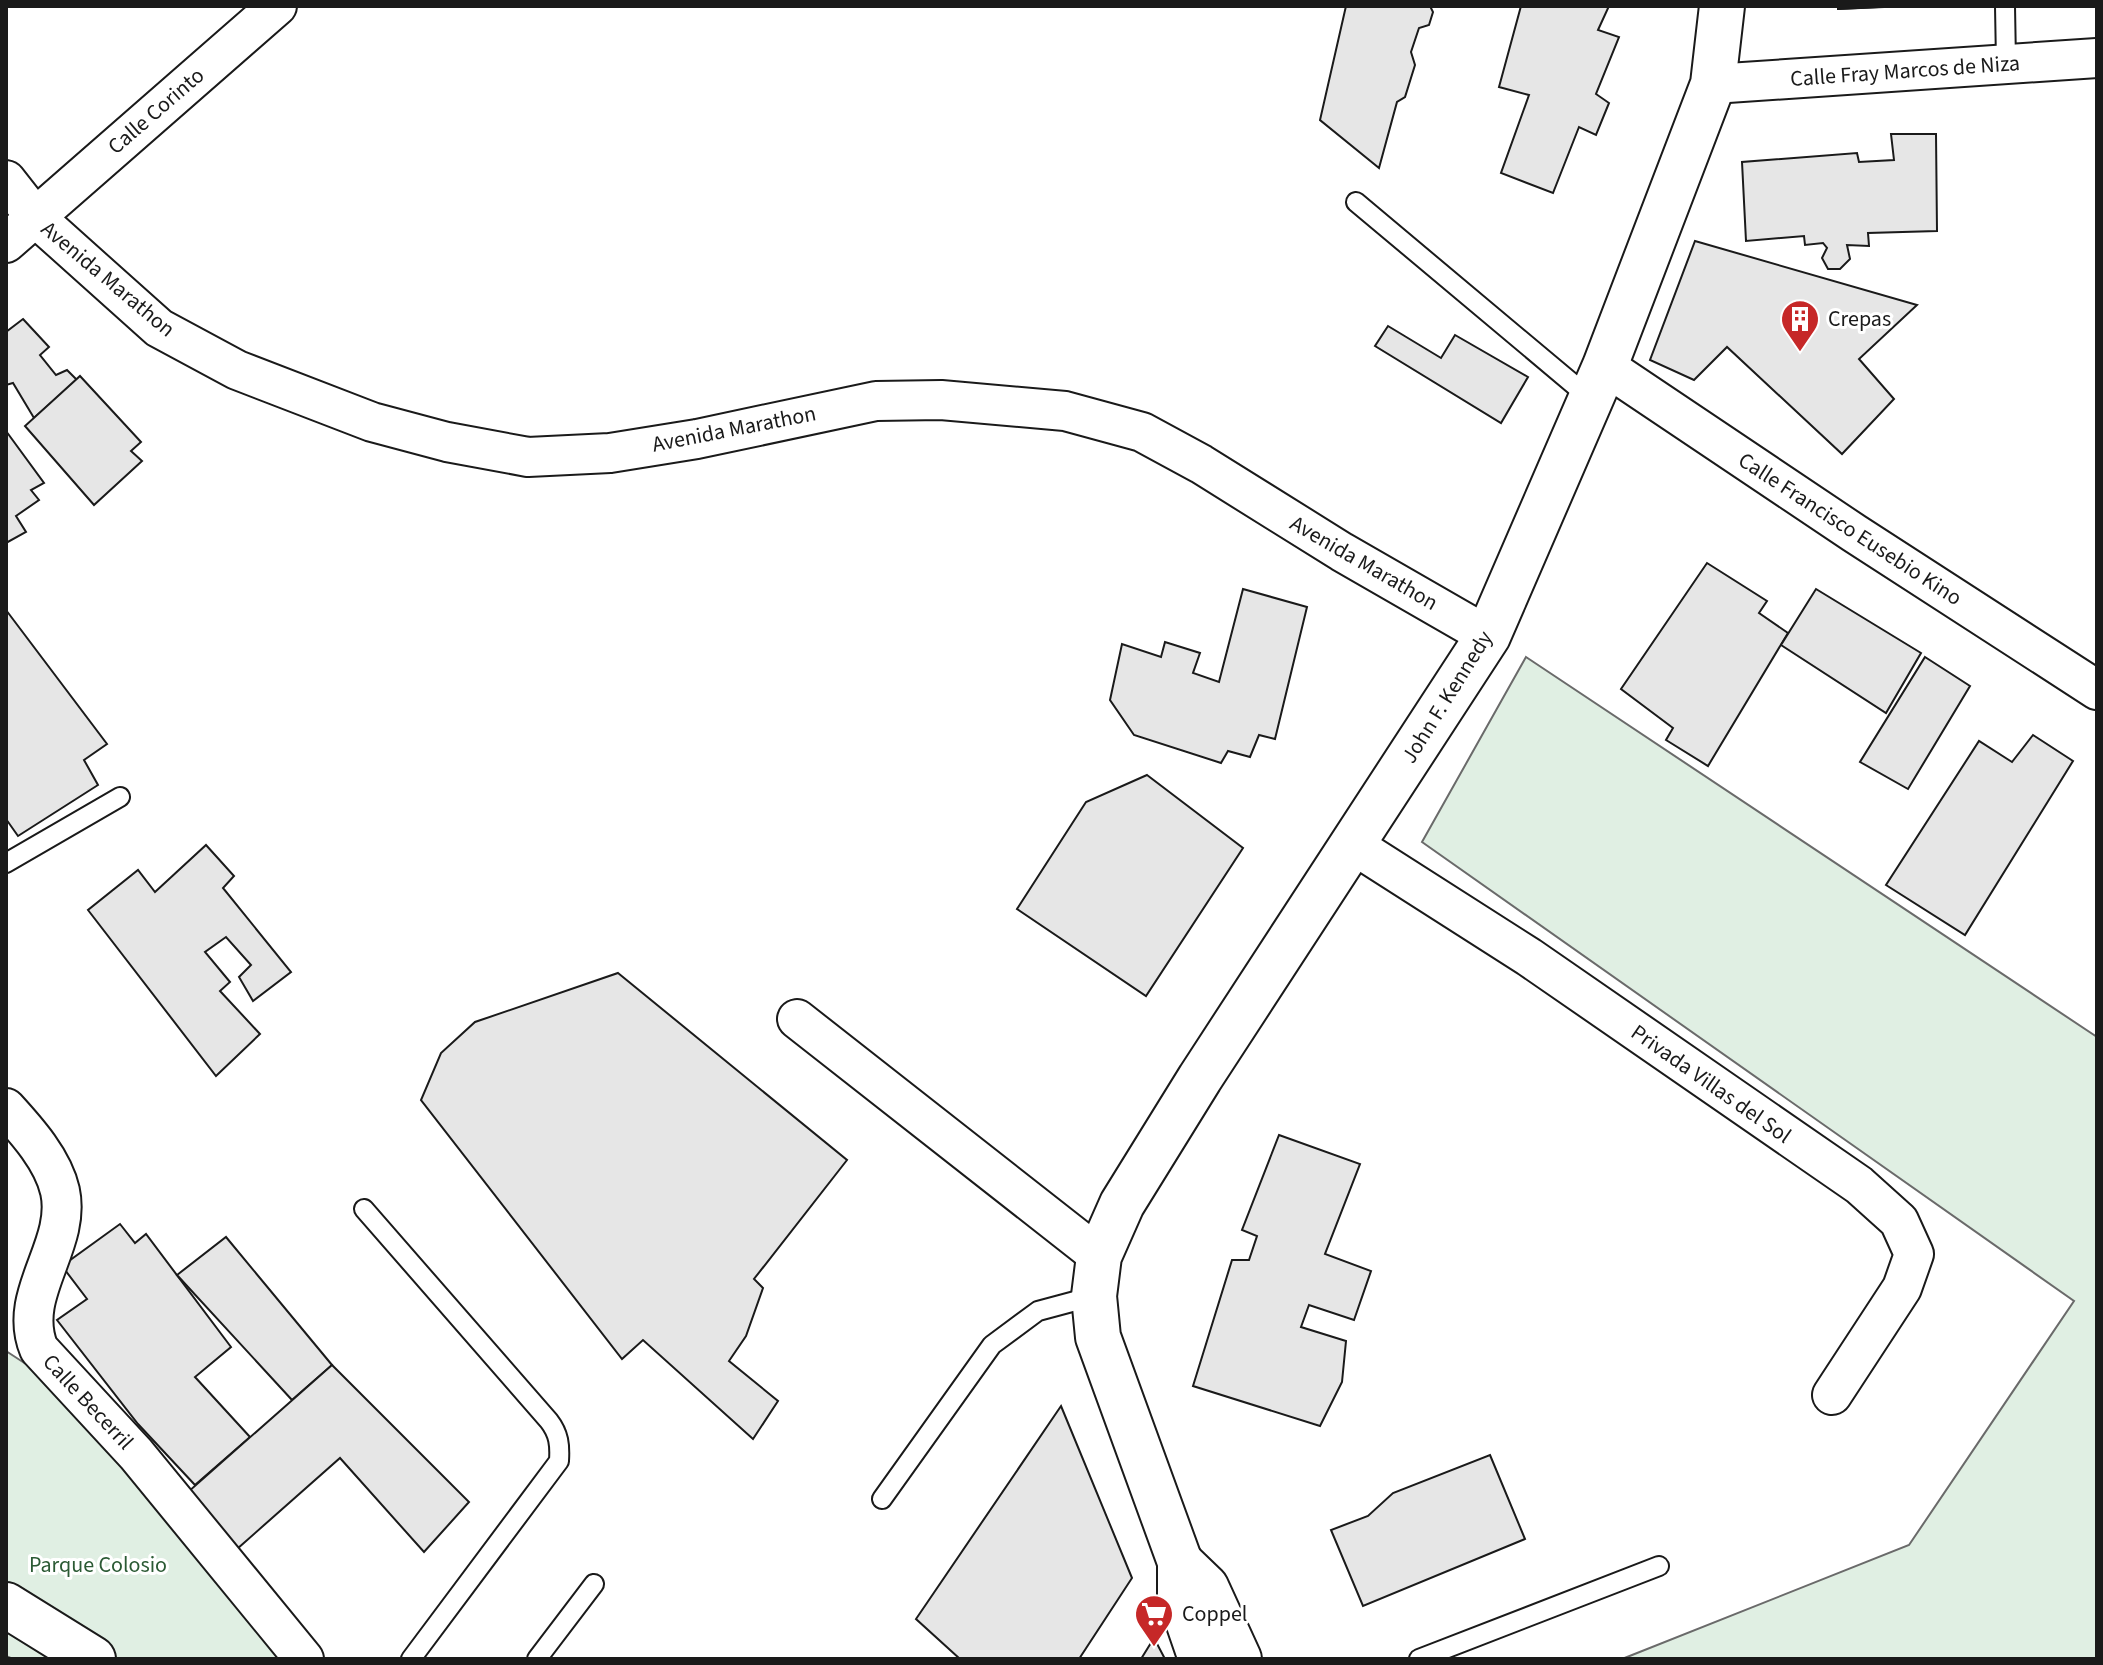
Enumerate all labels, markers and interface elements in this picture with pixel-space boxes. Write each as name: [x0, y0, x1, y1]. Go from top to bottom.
street label: Calle Fray Marcos de Niza: [1789, 47, 2021, 95]
street label: Calle Corinto: [101, 60, 211, 162]
street label: Avenida Marathon: [34, 213, 182, 345]
building icon: Crepas: [1779, 298, 1821, 353]
place label: Crepas: [1828, 303, 1891, 335]
street label: Avenida Marathon: [649, 397, 819, 461]
street label: Calle Francisco Eusebio Kino: [1732, 444, 1968, 614]
street label: Avenida Marathon: [1284, 508, 1444, 618]
street label: John F. Kennedy: [1393, 624, 1501, 769]
street label: Privada Villas del Sol: [1624, 1017, 1798, 1151]
street label: Calle Becerril: [35, 1347, 141, 1457]
park label: Parque Colosio: [29, 1549, 167, 1581]
supermarket icon: Coppel: [1133, 1593, 1175, 1648]
place label: Coppel: [1182, 1598, 1247, 1630]

